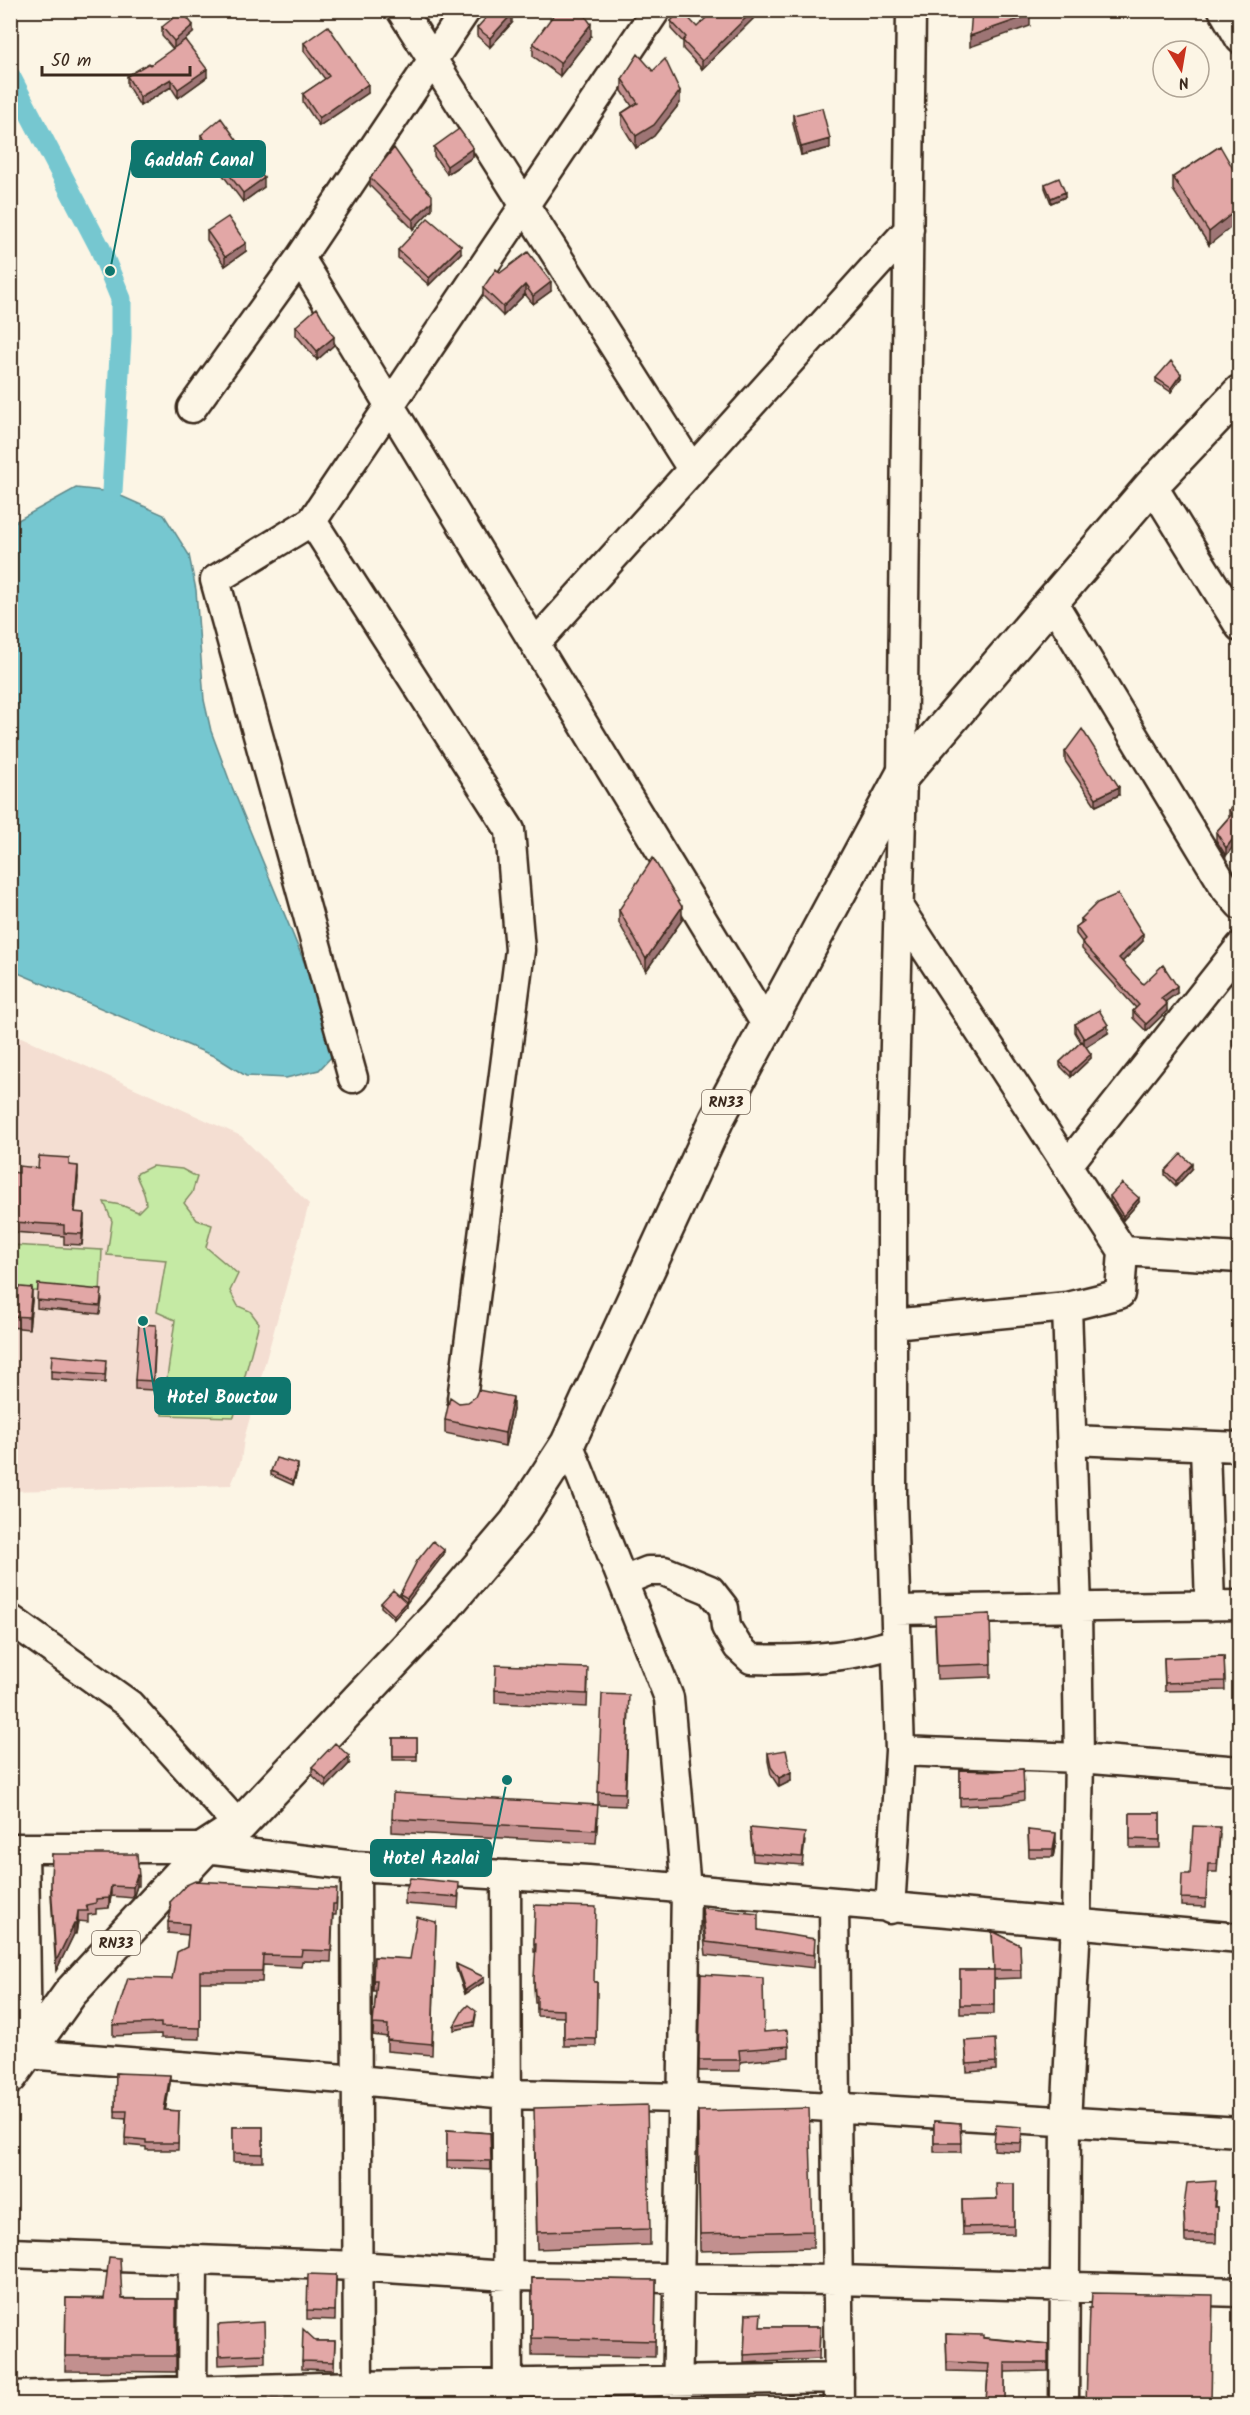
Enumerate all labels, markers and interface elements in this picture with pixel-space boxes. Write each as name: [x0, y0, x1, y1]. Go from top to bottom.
scale bar: [42, 39, 190, 77]
north arrow: [1151, 39, 1211, 99]
text: 50 m: [51, 47, 91, 76]
text: N: [1176, 69, 1191, 95]
callout: Gaddafi Canal: [132, 141, 265, 177]
text: Gaddafi Canal: [145, 147, 254, 176]
road number: RN33: [702, 1090, 750, 1114]
callout: Hotel Bouctou: [155, 1378, 290, 1414]
text: Hotel Bouctou: [167, 1384, 278, 1413]
callout: Hotel Azalai: [371, 1840, 491, 1876]
text: Hotel Azalai: [383, 1845, 479, 1874]
road number: RN33: [92, 1931, 140, 1955]

